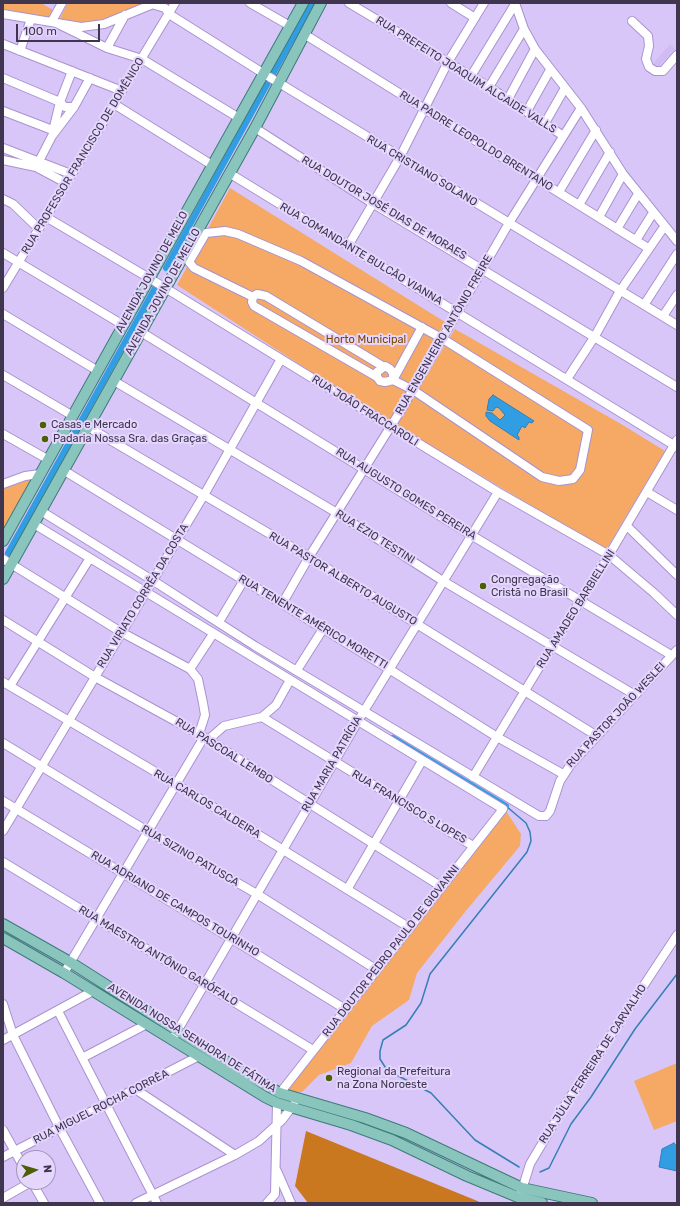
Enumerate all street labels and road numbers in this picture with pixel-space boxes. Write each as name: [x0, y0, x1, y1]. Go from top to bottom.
street label: RUA PREFEITO JOAQUIM ALCAIDE VALLS: [373, 14, 559, 136]
street label: RUA PROFESSOR FRANCISCO DE DOMÊNICO: [19, 55, 147, 257]
street label: RUA PADRE LEOPOLDO BRENTANO: [397, 88, 555, 194]
street label: RUA CRISTIANO SOLANO: [364, 133, 480, 209]
street label: RUA DOUTOR JOSÉ DIAS DE MORAES: [299, 153, 469, 263]
street label: RUA COMANDANTE BULCÃO VIANNA: [277, 200, 445, 308]
street label: AVENIDA JOVINO DE MELO: [113, 209, 191, 335]
street label: AVENIDA JOVINO DE MELLO: [123, 226, 203, 358]
street label: RUA ENGENHEIRO ANTÔNIO FREIRE: [393, 253, 495, 417]
street label: RUA JOÃO FRACCAROLI: [309, 373, 421, 449]
street label: RUA AUGUSTO GOMES PEREIRA: [333, 445, 479, 543]
street label: RUA ÉZIO TESTINI: [333, 507, 417, 567]
street label: RUA VIRIATO CORRÊA DA COSTA: [95, 521, 191, 671]
street label: RUA PASTOR ALBERTO AUGUSTO: [266, 529, 420, 629]
street label: RUA AMADEO BARBIELLINI: [534, 547, 618, 671]
street label: RUA TENENTE AMÉRICO MORETTI: [236, 572, 390, 672]
street label: RUA PASTOR JOÃO WESLEI: [564, 660, 668, 770]
street label: RUA MARIA PATRÍCIA: [299, 714, 365, 814]
street label: RUA PASCOAL LEMBO: [173, 716, 275, 786]
street label: RUA CARLOS CALDEIRA: [151, 767, 263, 841]
street label: RUA FRANCISCO S LOPES: [349, 767, 469, 847]
street label: RUA SIZINO PATUSCA: [139, 823, 241, 889]
street label: RUA ADRIANO DE CAMPOS TOURINHO: [88, 848, 262, 960]
street label: RUA DOUTOR PEDRO PAULO DE GIOVANNI: [320, 862, 462, 1040]
street label: RUA MAESTRO ANTÔNIO GARÓFALO: [76, 903, 240, 1009]
street label: AVENIDA NOSSA SENHORA DE FÁTIMA: [105, 980, 279, 1096]
street label: RUA JÚLIA FERREIRA DE CARVALHO: [536, 982, 650, 1146]
street label: RUA MIGUEL ROCHA CORRÊA: [31, 1067, 171, 1147]

